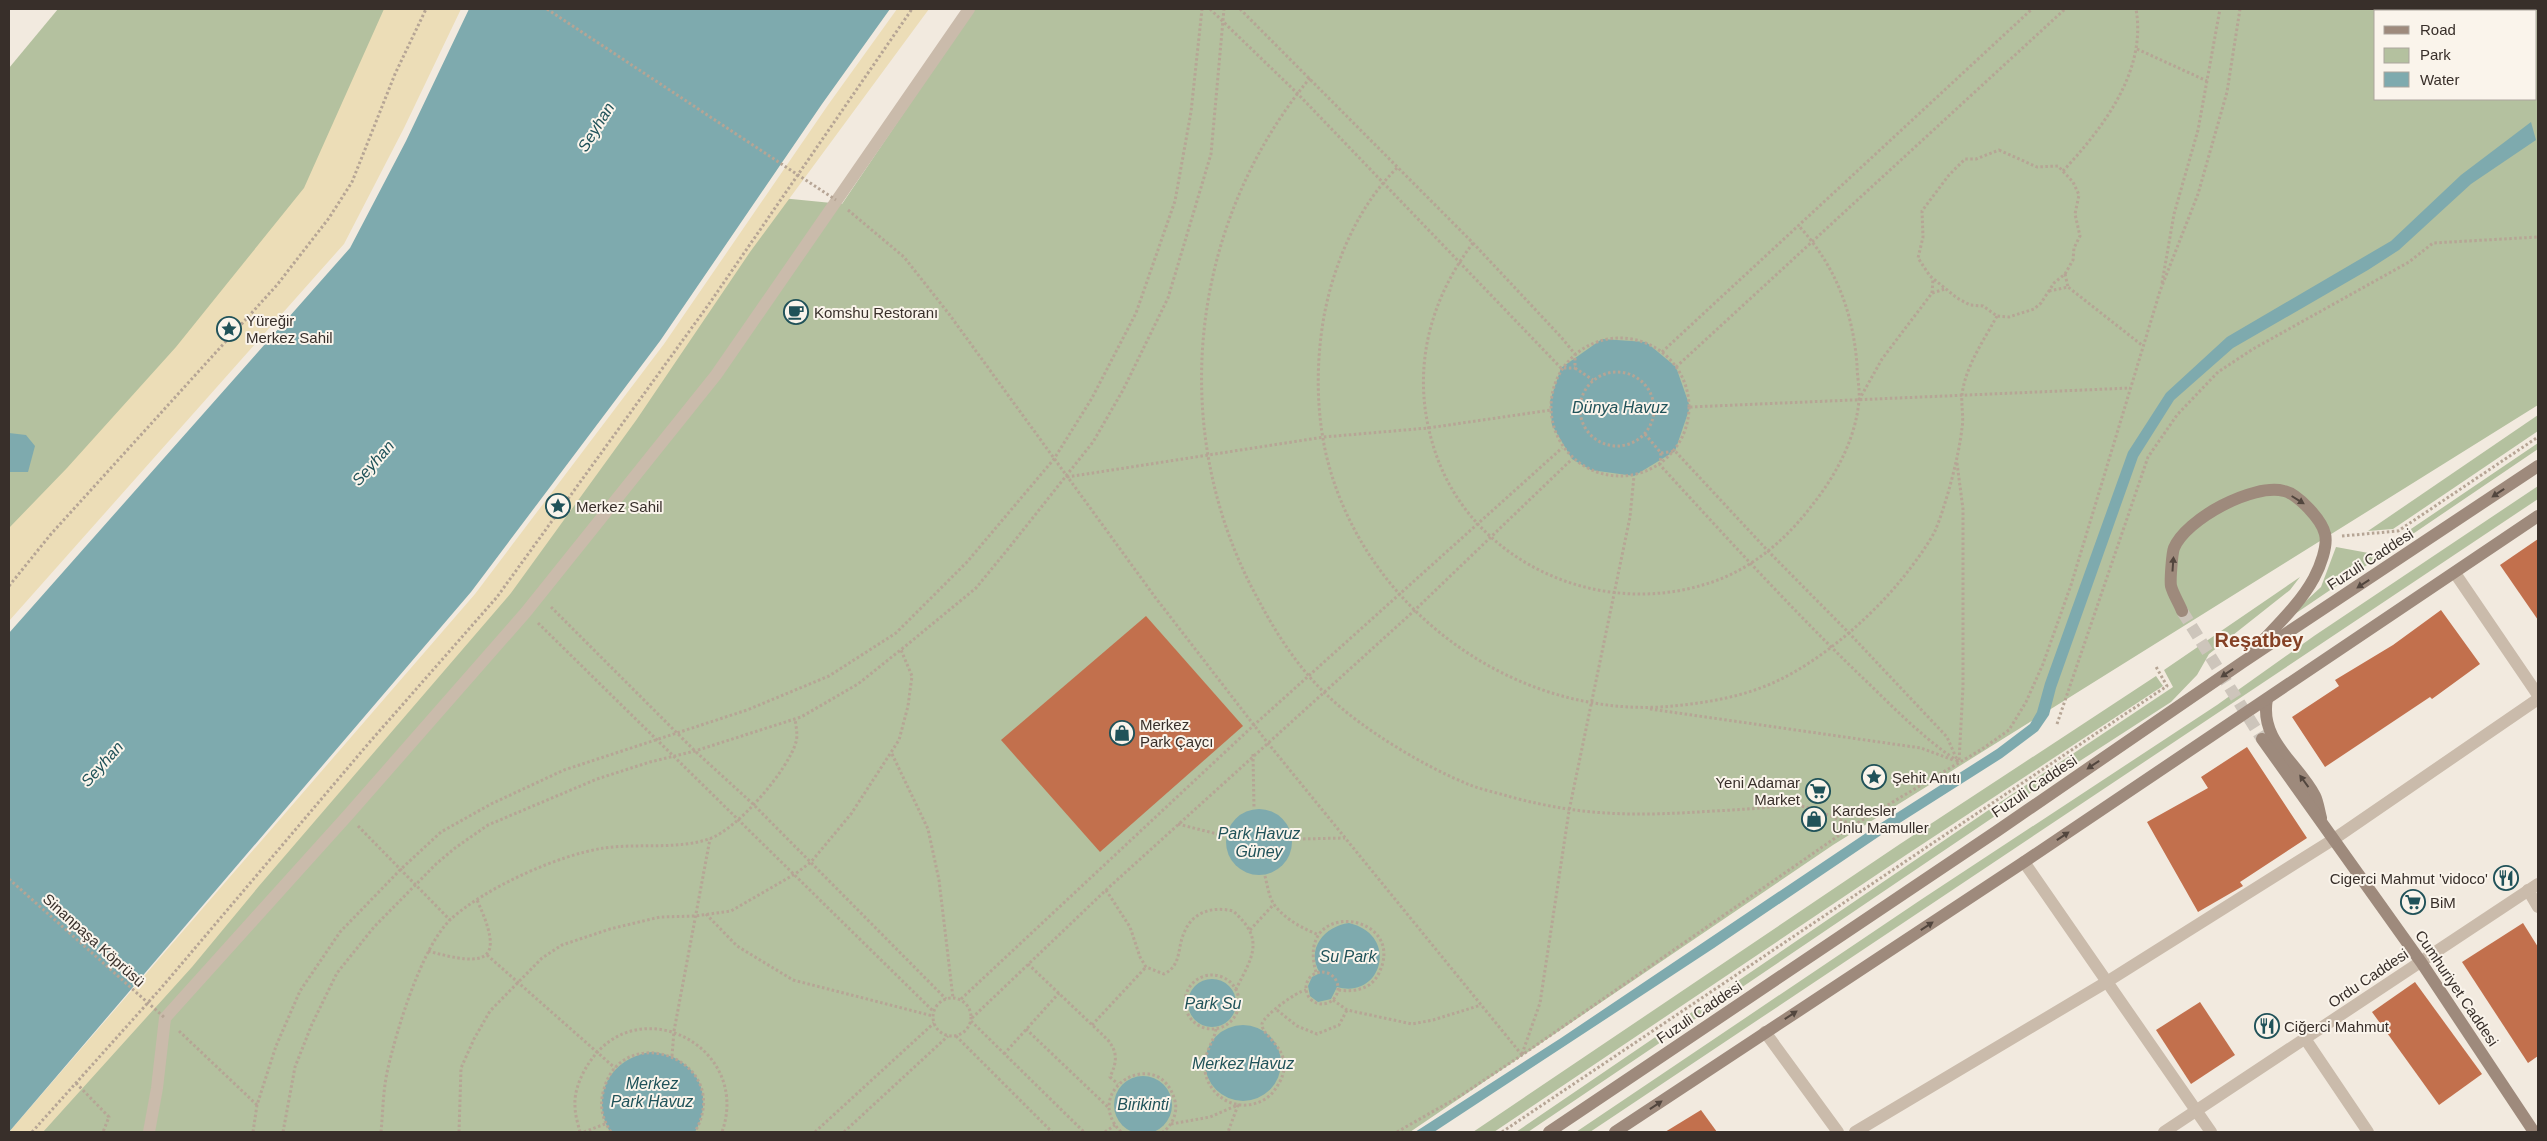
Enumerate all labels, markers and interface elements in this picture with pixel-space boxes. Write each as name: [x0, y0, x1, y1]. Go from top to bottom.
legend: [2374, 10, 2537, 100]
text: Road: [2420, 21, 2456, 38]
text: Park: [2420, 46, 2451, 63]
text: Water: [2420, 71, 2459, 88]
water label: Seyhan: [574, 99, 618, 155]
cafe icon: Komshu Restoranı: [783, 299, 809, 325]
place label: Komshu Restoranı: [814, 304, 938, 321]
place label: Yüreğir Merkez Sahil: [246, 312, 333, 346]
place icon: Yüreğir Merkez Sahil: [216, 316, 242, 342]
water label: Dünya Havuz: [1572, 399, 1668, 416]
water label: Seyhan: [349, 437, 398, 489]
one-way arrow: [2491, 488, 2505, 498]
place icon: Merkez Sahil: [545, 493, 571, 519]
one-way arrow: [2292, 495, 2305, 504]
place label: Merkez Sahil: [576, 498, 663, 515]
street label: Fuzuli Caddesi: [2324, 525, 2416, 593]
one-way arrow: [2169, 556, 2177, 572]
one-way arrow: [2356, 579, 2370, 589]
district label: Reşatbey: [2215, 629, 2304, 651]
one-way arrow: [2220, 668, 2234, 678]
place label: Merkez Park Çaycı: [1140, 716, 1213, 750]
shop icon: Merkez Park Çaycı: [1109, 720, 1135, 746]
water label: Seyhan: [78, 738, 127, 790]
street label: Fuzuli Caddesi: [1988, 751, 2080, 821]
one-way arrow: [2086, 760, 2100, 770]
place icon: Şehit Anıtı: [1861, 764, 1887, 790]
place label: Şehit Anıtı: [1892, 769, 1960, 786]
place label: Yeni Adamar Market: [1715, 774, 1801, 808]
one-way arrow: [2299, 774, 2309, 788]
supermarket icon: Yeni Adamar Market: [1805, 778, 1831, 804]
place label: Kardesler Unlu Mamuller: [1832, 802, 1929, 836]
shop icon: Kardesler Unlu Mamuller: [1801, 806, 1827, 832]
water label: Park Havuz Güney: [1218, 825, 1300, 860]
one-way arrow: [2056, 831, 2069, 841]
restaurant icon: Cigerci Mahmut 'vidoco': [2493, 865, 2519, 891]
place label: Cigerci Mahmut 'vidoco': [2330, 870, 2488, 887]
supermarket icon: BiM: [2400, 889, 2426, 915]
street label: Sinanpaşa Köprüsü: [40, 890, 148, 990]
place label: BiM: [2430, 894, 2456, 911]
one-way arrow: [1920, 921, 1934, 931]
street label: Cumhuriyet Caddesi: [2412, 927, 2502, 1049]
street label: Ordu Caddesi: [2325, 945, 2411, 1011]
water label: Su Park: [1320, 948, 1377, 965]
street label: Fuzuli Caddesi: [1653, 977, 1745, 1047]
water label: Park Su: [1185, 995, 1242, 1012]
one-way arrow: [1784, 1010, 1798, 1020]
restaurant icon: Ciğerci Mahmut: [2254, 1013, 2280, 1039]
place label: Ciğerci Mahmut: [2284, 1018, 2390, 1035]
water label: Merkez Havuz: [1192, 1055, 1294, 1072]
water label: Merkez Park Havuz: [611, 1075, 693, 1110]
water label: Birikinti: [1117, 1096, 1169, 1113]
one-way arrow: [1649, 1100, 1663, 1110]

